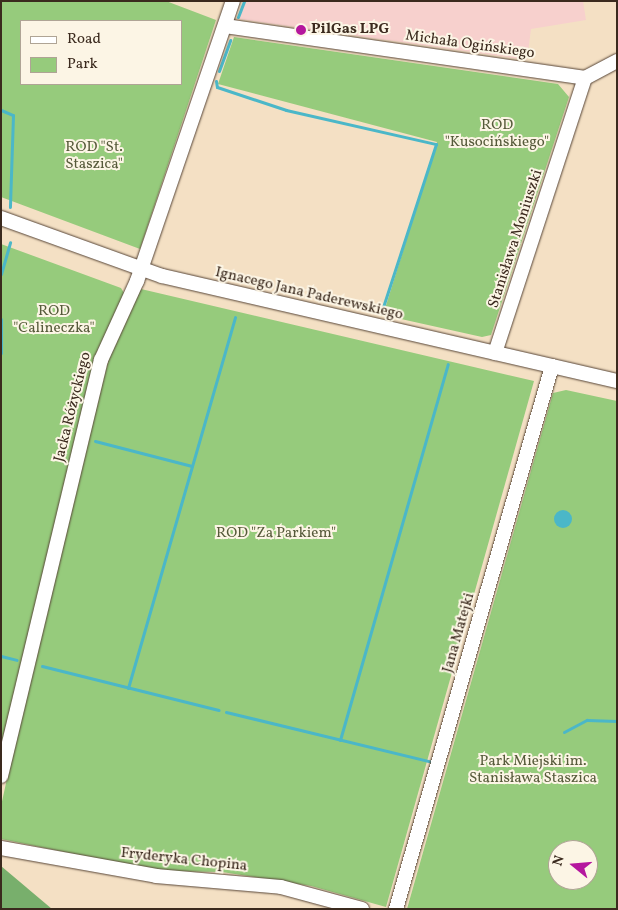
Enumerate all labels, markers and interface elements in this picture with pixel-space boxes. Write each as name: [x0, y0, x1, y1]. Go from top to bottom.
legend: [20, 20, 182, 85]
place label: PilGas LPG: [311, 21, 389, 39]
marker: PilGas LPG: [295, 24, 307, 36]
street label: Michała Ogińskiego: [404, 27, 536, 63]
text: Road: [67, 29, 101, 50]
text: Park: [67, 54, 98, 75]
park label: ROD "Kusocińskiego": [445, 116, 549, 151]
park label: ROD "St. Staszica": [65, 138, 123, 173]
street label: Stanisława Moniuszki: [485, 167, 547, 311]
street label: Ignacego Jana Paderewskiego: [213, 264, 405, 324]
park label: ROD "Calineczka": [13, 302, 95, 337]
street label: Jacka Różyckiego: [51, 350, 95, 464]
park label: ROD "Za Parkiem": [216, 525, 336, 543]
street label: Jana Matejki: [439, 591, 479, 675]
park label: Park Miejski im. Stanisława Staszica: [469, 752, 597, 787]
north arrow: [548, 840, 598, 890]
street label: Fryderyka Chopina: [120, 844, 248, 876]
text: N: [549, 853, 570, 868]

